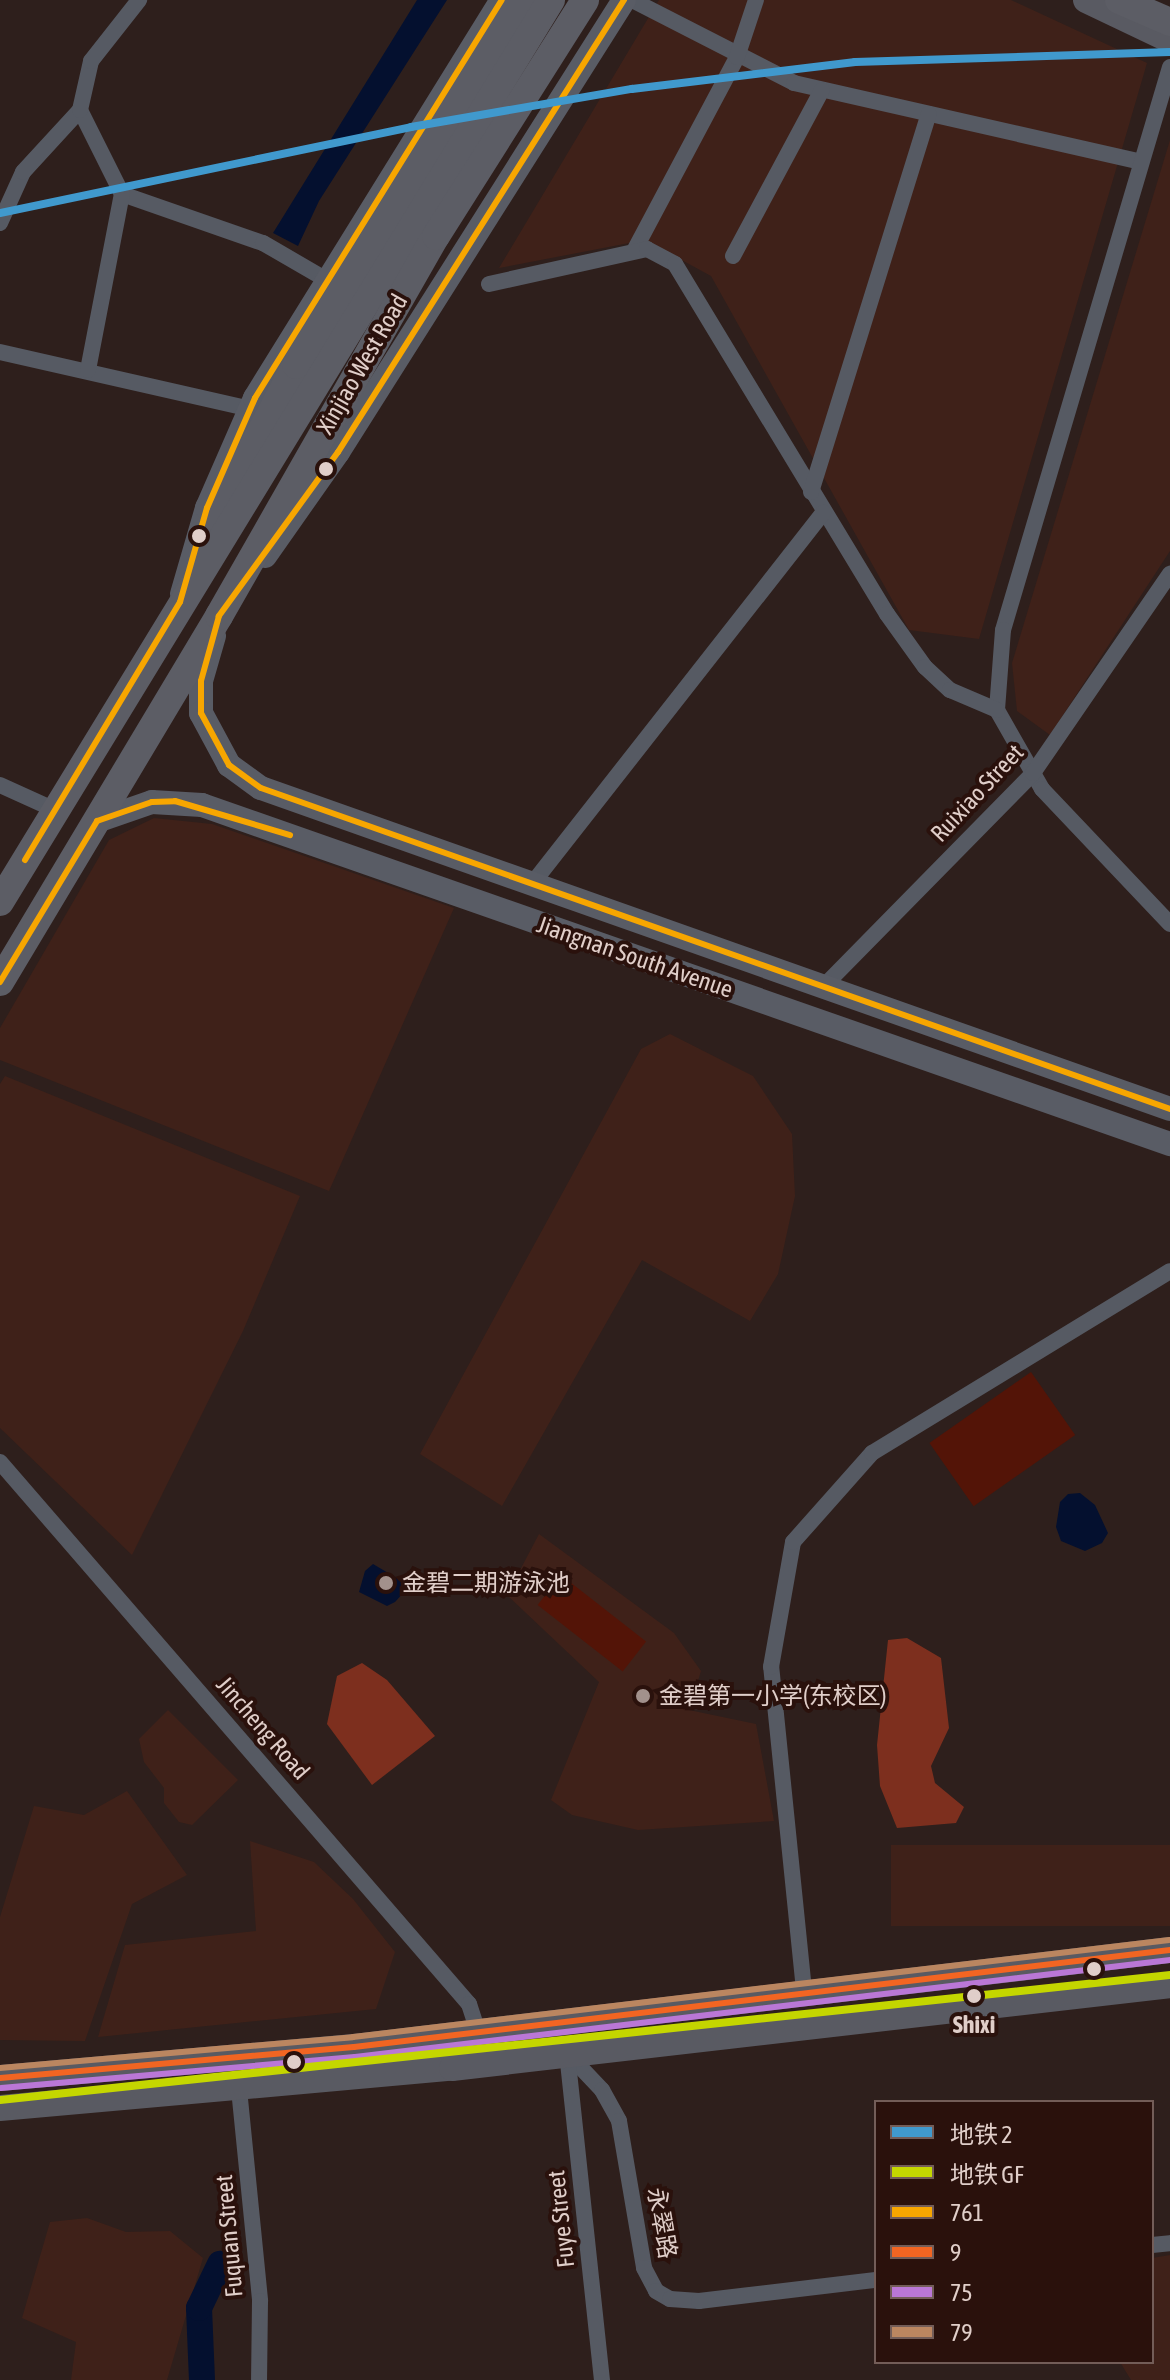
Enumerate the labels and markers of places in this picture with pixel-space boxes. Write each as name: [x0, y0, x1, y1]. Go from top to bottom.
unlabelled marker: [318, 461, 334, 477]
unlabelled marker: [191, 528, 207, 544]
place label: 金碧二期游泳池: [402, 1569, 570, 1597]
marker: 金碧二期游泳池: [377, 1574, 395, 1592]
place label: 金碧第一小学(东校区): [659, 1682, 887, 1710]
marker: 金碧第一小学(东校区): [634, 1687, 652, 1705]
unlabelled marker: [1086, 1961, 1102, 1977]
marker: Shixi: [963, 1985, 985, 2007]
place label: Shixi: [953, 2011, 995, 2039]
unlabelled marker: [286, 2054, 302, 2070]

